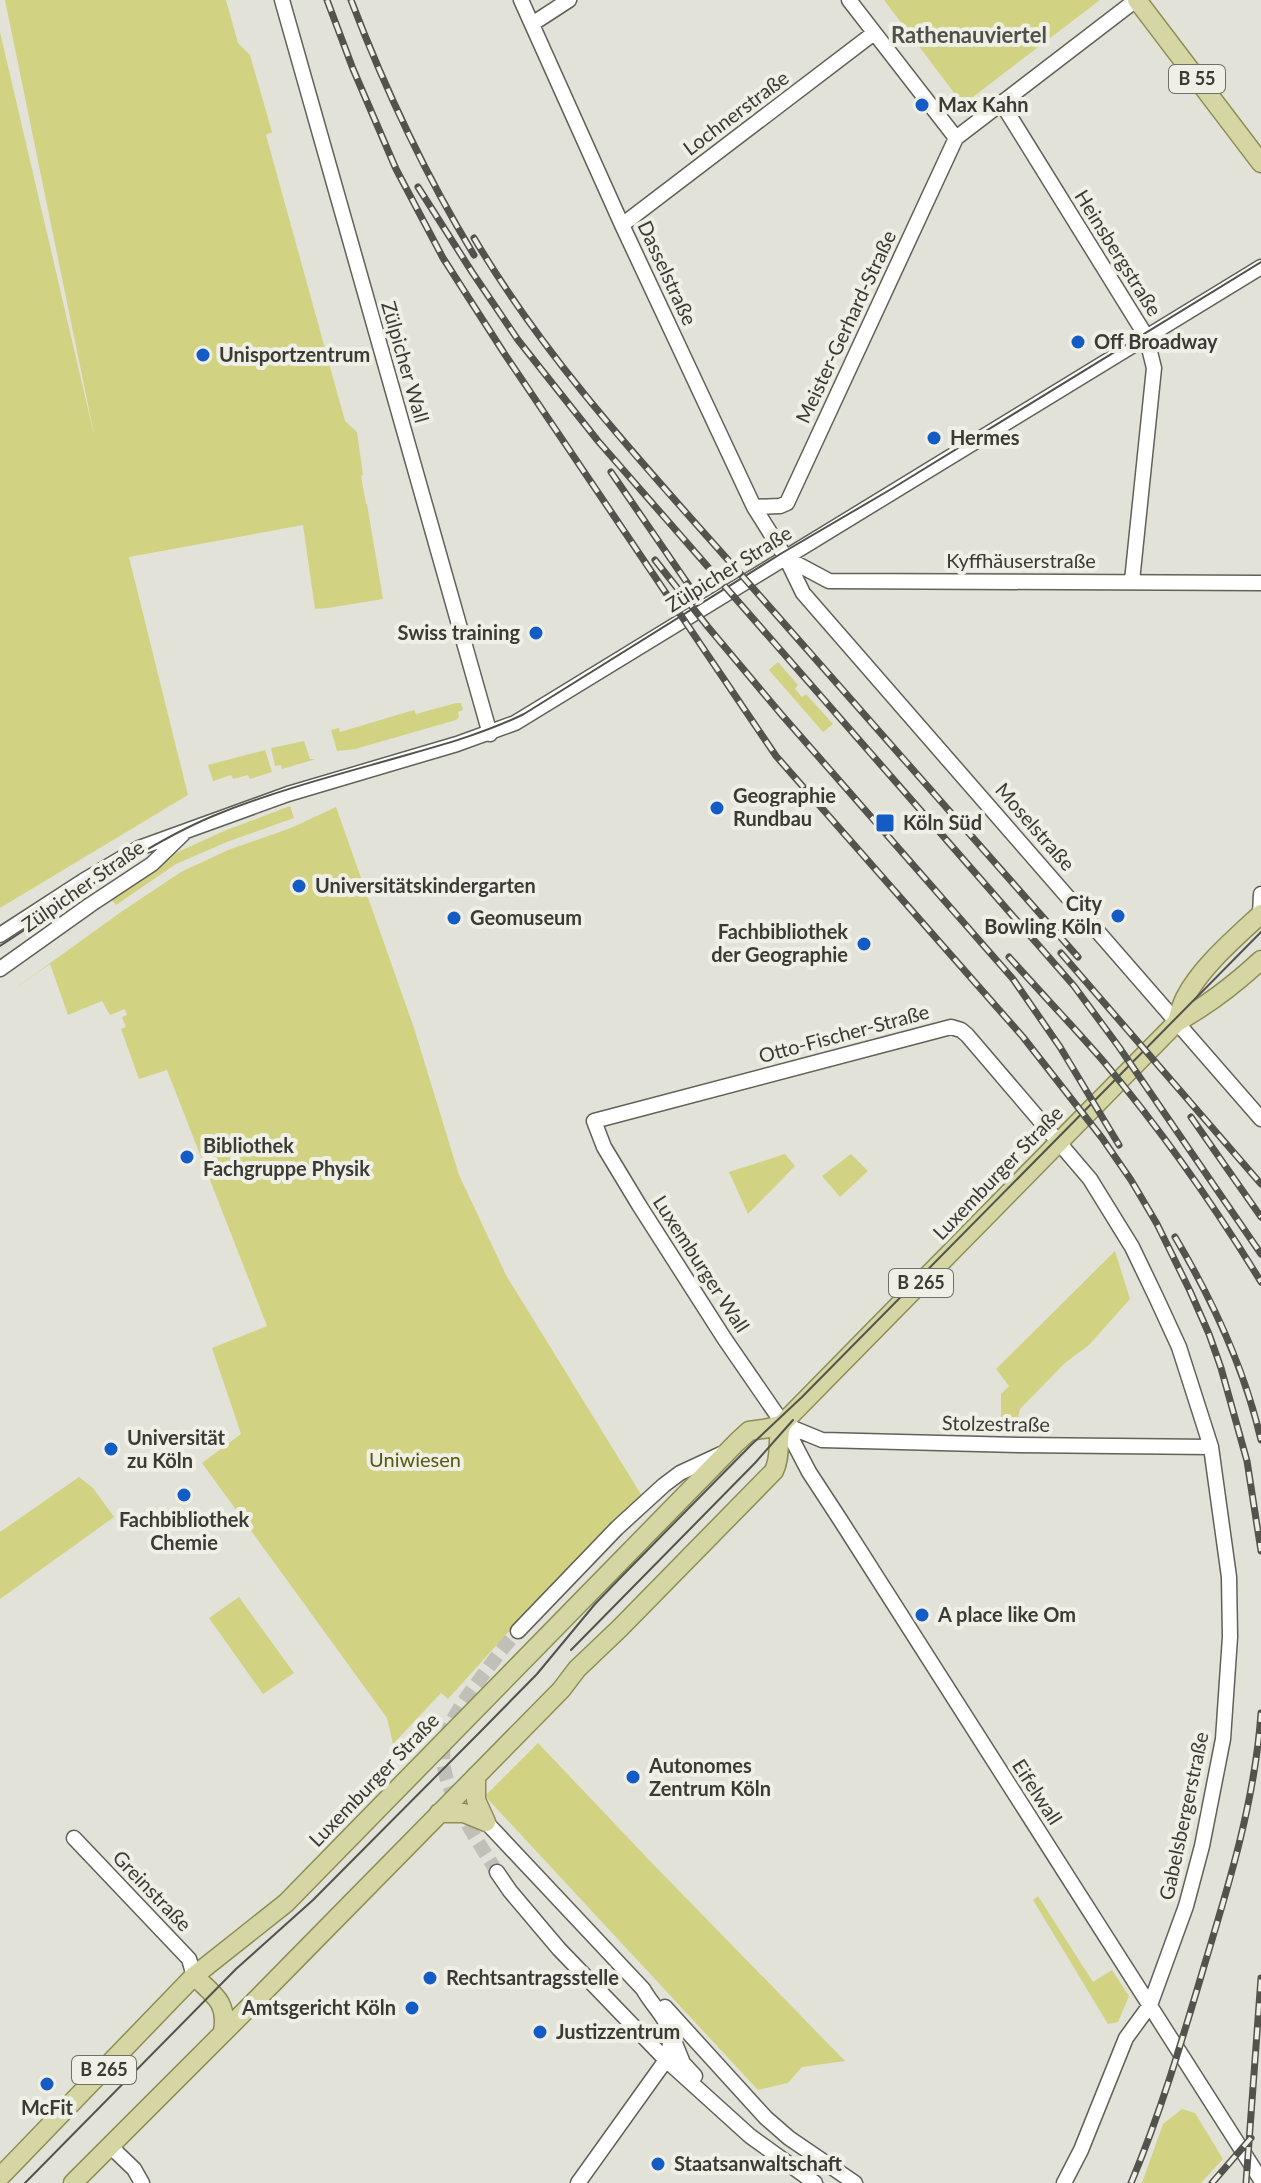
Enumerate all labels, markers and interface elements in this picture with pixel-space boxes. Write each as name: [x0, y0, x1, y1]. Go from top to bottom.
district label: Rathenauviertel: [891, 21, 1047, 48]
street label: Lochnerstraße: [678, 65, 793, 160]
road number: B 55: [1169, 65, 1225, 93]
place label: Max Kahn: [938, 92, 1028, 116]
marker: Max Kahn: [913, 96, 931, 114]
street label: Heinsbergstraße: [1070, 185, 1167, 320]
street label: Dasselstraße: [633, 217, 703, 329]
street label: Meister-Gerhard-Straße: [790, 226, 900, 427]
street label: Zülpicher Wall: [377, 298, 435, 425]
place label: Off Broadway: [1094, 329, 1218, 353]
marker: Off Broadway: [1069, 333, 1087, 351]
place label: Unisportzentrum: [219, 342, 370, 366]
marker: Unisportzentrum: [194, 346, 212, 364]
place label: Hermes: [950, 425, 1020, 449]
marker: Hermes: [925, 429, 943, 447]
street label: Zülpicher Straße: [661, 520, 796, 616]
street label: Kyffhäuserstraße: [946, 548, 1096, 572]
place label: Swiss training: [398, 620, 520, 644]
marker: Swiss training: [527, 624, 545, 642]
street label: Moselstraße: [991, 777, 1080, 875]
place label: Geographie Rundbau: [733, 783, 836, 830]
marker: Geographie Rundbau: [708, 799, 726, 817]
place label: Köln Süd: [903, 810, 982, 834]
marker: Köln Süd: [874, 812, 896, 834]
street label: Zülpicher Straße: [17, 834, 148, 936]
place label: Universitätskindergarten: [315, 873, 536, 897]
marker: Universitätskindergarten: [290, 877, 308, 895]
place label: City Bowling Köln: [984, 891, 1102, 938]
place label: Geomuseum: [470, 905, 582, 929]
marker: City Bowling Köln: [1109, 907, 1127, 925]
marker: Geomuseum: [445, 909, 463, 927]
place label: Fachbibliothek der Geographie: [711, 919, 848, 966]
marker: Fachbibliothek der Geographie: [855, 935, 873, 953]
street label: Otto-Fischer-Straße: [756, 999, 932, 1067]
street label: Luxemburger Straße: [927, 1101, 1067, 1244]
place label: Bibliothek Fachgruppe Physik: [203, 1133, 370, 1180]
marker: Bibliothek Fachgruppe Physik: [178, 1148, 196, 1166]
street label: Luxemburger Wall: [649, 1191, 755, 1336]
road number: B 265: [889, 1269, 953, 1297]
street label: Stolzestraße: [942, 1410, 1050, 1436]
place label: Universität zu Köln: [127, 1425, 226, 1472]
marker: Universität zu Köln: [102, 1440, 120, 1458]
park label: Uniwiesen: [369, 1447, 461, 1471]
marker: Fachbibliothek Chemie: [175, 1486, 193, 1504]
place label: Fachbibliothek Chemie: [119, 1507, 249, 1554]
place label: A place like Om: [937, 1602, 1076, 1626]
marker: A place like Om: [913, 1606, 931, 1624]
street label: Luxemburger Straße: [303, 1708, 443, 1851]
street label: Gabelsbergerstraße: [1153, 1729, 1213, 1902]
place label: Autonomes Zentrum Köln: [648, 1753, 771, 1800]
street label: Eifelwall: [1008, 1754, 1068, 1829]
marker: Autonomes Zentrum Köln: [624, 1768, 642, 1786]
street label: Greinstraße: [108, 1845, 197, 1936]
place label: Rechtsantragsstelle: [446, 1965, 619, 1989]
marker: Rechtsantragsstelle: [421, 1969, 439, 1987]
place label: Amtsgericht Köln: [241, 1995, 396, 2019]
marker: Amtsgericht Köln: [403, 1999, 421, 2017]
place label: Justizzentrum: [556, 2019, 680, 2043]
marker: Justizzentrum: [531, 2023, 549, 2041]
road number: B 265: [72, 2056, 136, 2084]
marker: McFit: [38, 2075, 56, 2093]
place label: McFit: [21, 2095, 74, 2119]
place label: Staatsanwaltschaft: [674, 2151, 843, 2175]
marker: Staatsanwaltschaft: [649, 2155, 667, 2173]

